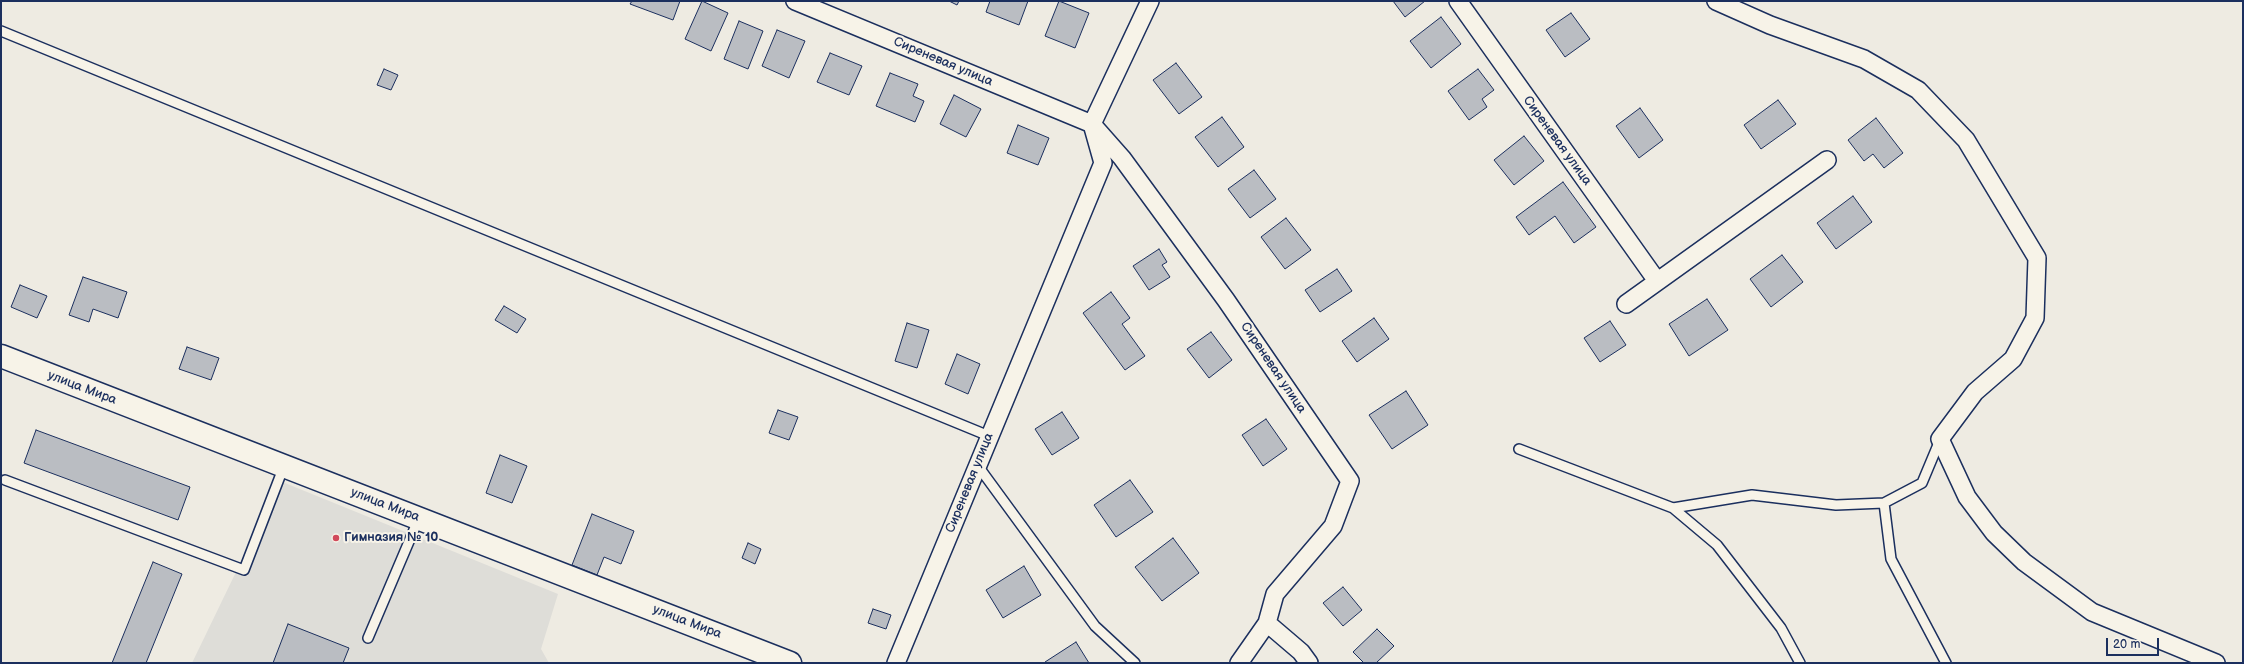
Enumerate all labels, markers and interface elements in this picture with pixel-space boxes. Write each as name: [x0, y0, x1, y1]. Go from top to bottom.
street label: Сиреневая улица: [891, 34, 995, 90]
street label: Сиреневая улица: [1519, 93, 1595, 189]
street label: Сиреневая улица: [1237, 320, 1309, 416]
street label: улица Мира: [45, 368, 119, 408]
street label: Сиреневая улица: [943, 431, 997, 535]
street label: улица Мира: [348, 485, 422, 525]
place label: Гимназия № 10: [344, 530, 438, 546]
marker: Гимназия № 10: [331, 533, 341, 543]
street label: улица Мира: [650, 602, 724, 642]
scale bar: [2108, 630, 2161, 656]
text: 20 m: [2113, 637, 2140, 652]

